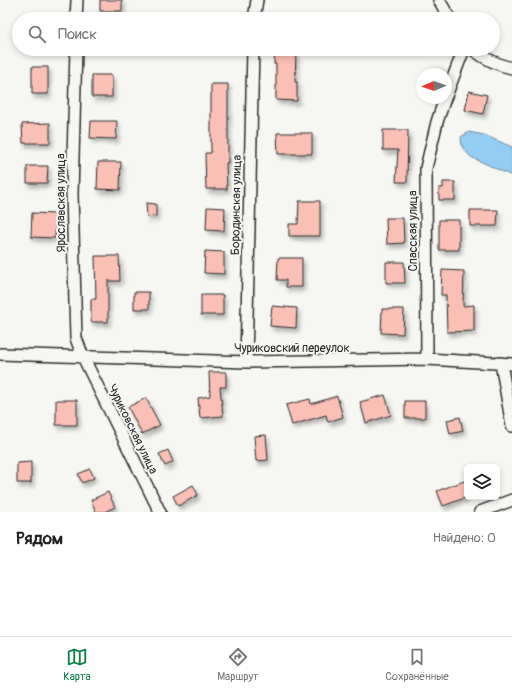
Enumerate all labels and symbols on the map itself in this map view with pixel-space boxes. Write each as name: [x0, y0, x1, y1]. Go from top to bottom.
north arrow: [416, 68, 452, 104]
street label: Ярославская улица: [54, 153, 69, 252]
street label: Бородинская улица: [228, 154, 245, 255]
street label: Спасская улица: [406, 190, 421, 272]
street label: Чуриковский переулок: [234, 341, 350, 356]
street label: Чуриковская улица: [104, 382, 161, 477]

